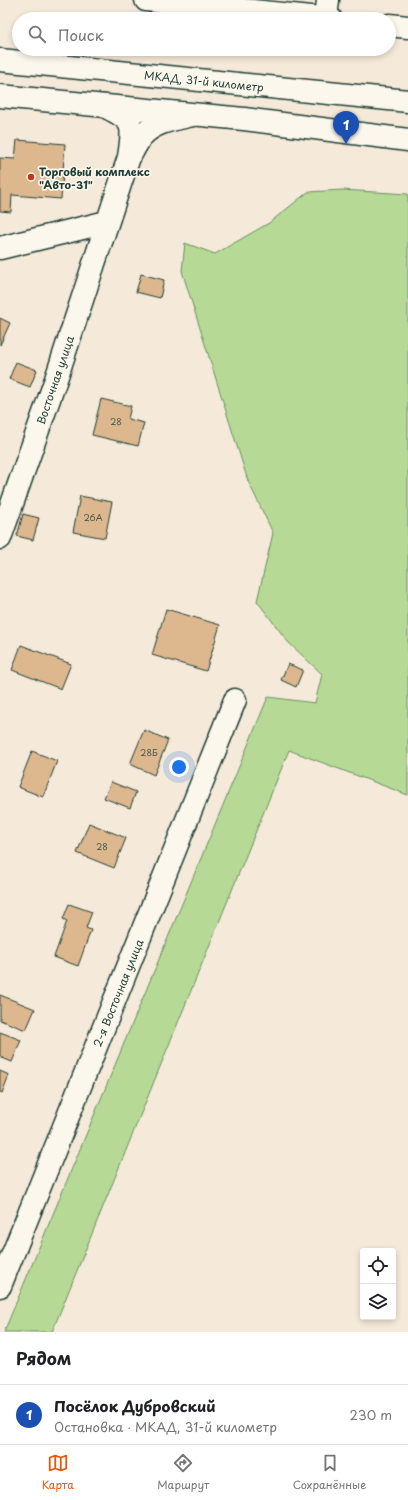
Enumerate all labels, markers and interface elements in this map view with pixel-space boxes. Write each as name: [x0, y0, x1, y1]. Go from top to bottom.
search box: [12, 12, 396, 56]
icon: search: [26, 23, 48, 45]
text: Поиск: [58, 23, 104, 46]
street label: МКАД, 31-й километр: [143, 66, 265, 96]
pin: 1: [333, 111, 359, 144]
place label: Торговый комплекс "Авто-31": [39, 163, 150, 193]
marker: Торговый комплекс "Авто-31": [26, 172, 36, 182]
street label: Восточная улица: [32, 333, 78, 427]
house number: 28: [110, 414, 122, 428]
house number: 26А: [83, 510, 103, 524]
house number: 28Б: [140, 745, 158, 759]
your location: [169, 757, 189, 777]
house number: 28: [96, 839, 108, 853]
street label: 2-я Восточная улица: [89, 936, 147, 1050]
map controls: [360, 1248, 396, 1320]
button: locate: [360, 1248, 396, 1284]
button: layers: [360, 1284, 396, 1320]
text: Рядом: [16, 1345, 71, 1371]
text: Посёлок Дубровский: [54, 1394, 216, 1417]
text: 1: [26, 1405, 32, 1424]
text: 230 m: [350, 1405, 392, 1424]
text: Остановка · МКАД, 31-й километр: [54, 1417, 277, 1436]
tab: Карта: [42, 1452, 74, 1493]
tab: Маршрут: [157, 1452, 209, 1493]
tab: Сохранённые: [293, 1452, 366, 1493]

